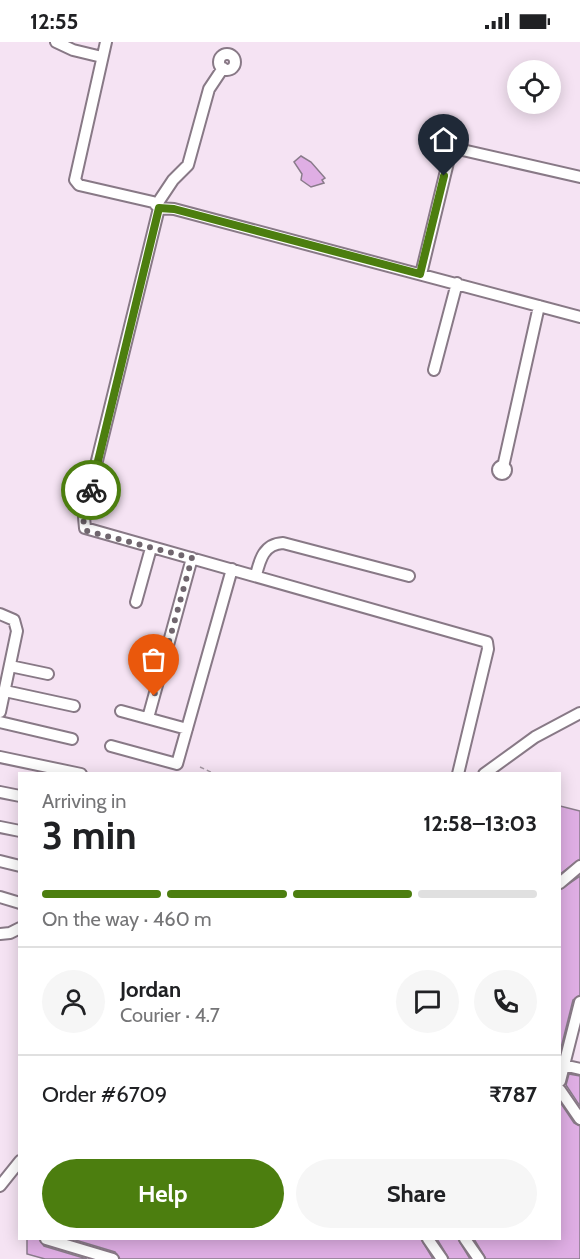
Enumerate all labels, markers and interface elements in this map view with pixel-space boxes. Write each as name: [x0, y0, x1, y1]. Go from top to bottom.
text: 12:55: [30, 8, 78, 35]
map controls: [507, 60, 561, 114]
button: locate: [507, 60, 561, 114]
pin: [418, 114, 469, 176]
icon: home: [427, 123, 460, 156]
courier: [61, 460, 121, 520]
icon: bike: [75, 474, 108, 507]
pin: [128, 634, 179, 696]
icon: bag: [137, 643, 170, 676]
text: Arriving in: [42, 789, 126, 813]
text: 12:58–13:03: [423, 810, 537, 837]
text: 3 min: [42, 811, 137, 859]
text: On the way · 460 m: [42, 907, 212, 931]
button: person: [42, 970, 105, 1033]
button: chat: [396, 970, 459, 1033]
button: phone: [474, 970, 537, 1033]
text: Jordan: [120, 976, 181, 1003]
text: Courier · 4.7: [120, 1003, 220, 1027]
text: Order #6709: [42, 1081, 167, 1108]
text: ₹787: [489, 1081, 537, 1108]
button: Help: [42, 1159, 284, 1228]
button: Share: [296, 1159, 537, 1228]

